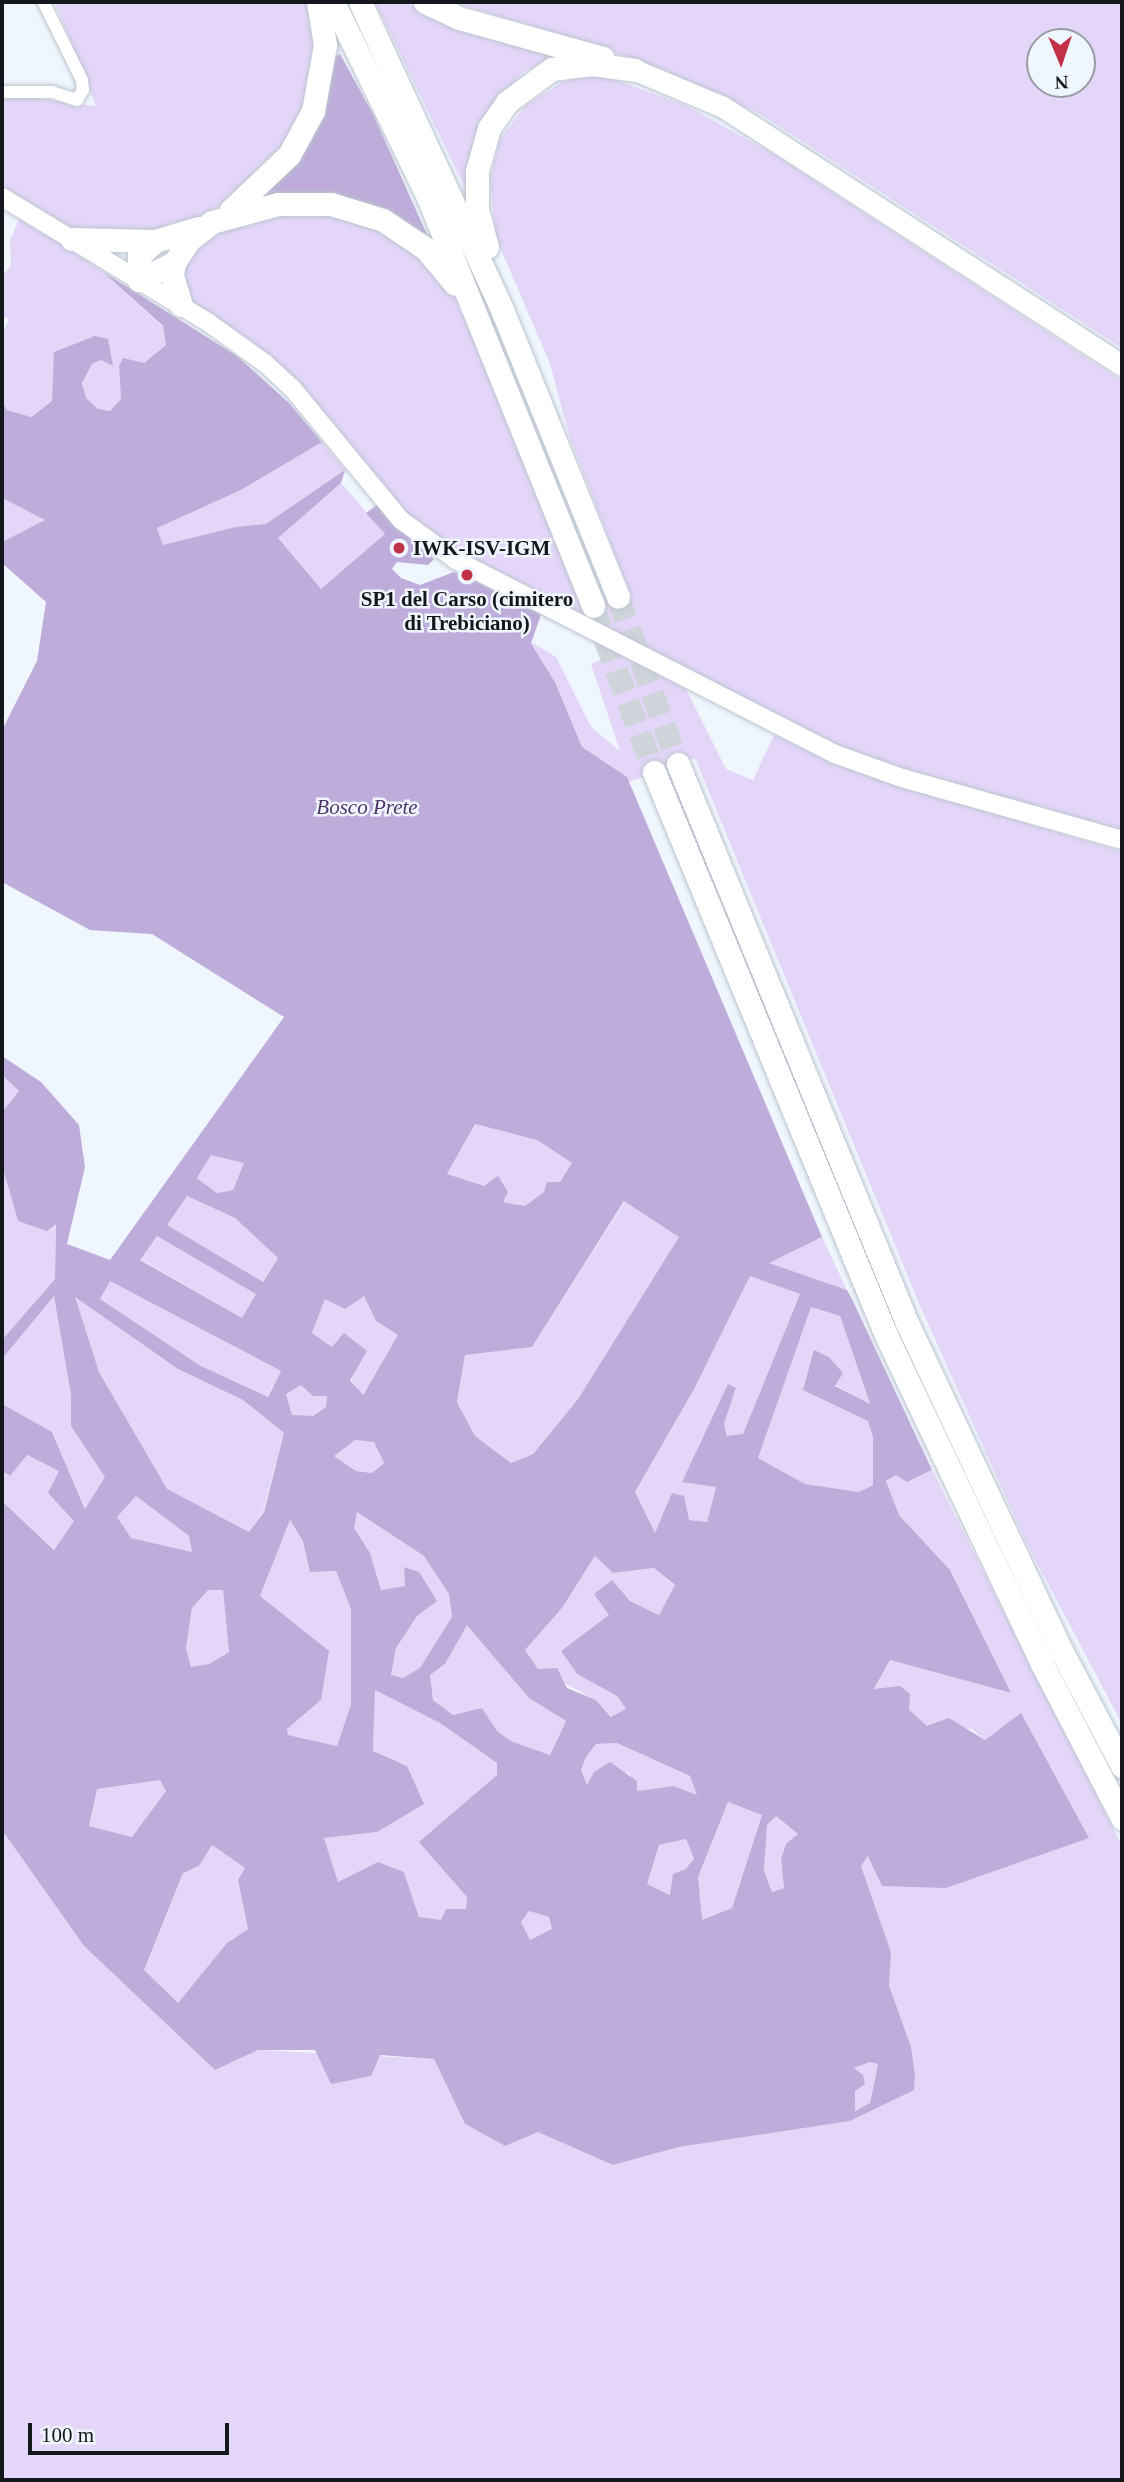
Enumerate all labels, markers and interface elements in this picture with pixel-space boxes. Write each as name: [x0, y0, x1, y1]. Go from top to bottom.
north arrow: [1026, 28, 1096, 98]
text: N: [1054, 72, 1069, 93]
place label: IWK-ISV-IGM: [413, 535, 550, 561]
marker: IWK-ISV-IGM: [391, 540, 407, 556]
marker: SP1 del Carso (cimitero di Trebiciano): [459, 567, 475, 583]
place label: SP1 del Carso (cimitero di Trebiciano): [361, 586, 573, 636]
park label: Bosco Prete: [316, 794, 418, 820]
scale bar: [32, 2408, 233, 2452]
text: 100 m: [41, 2423, 94, 2447]

